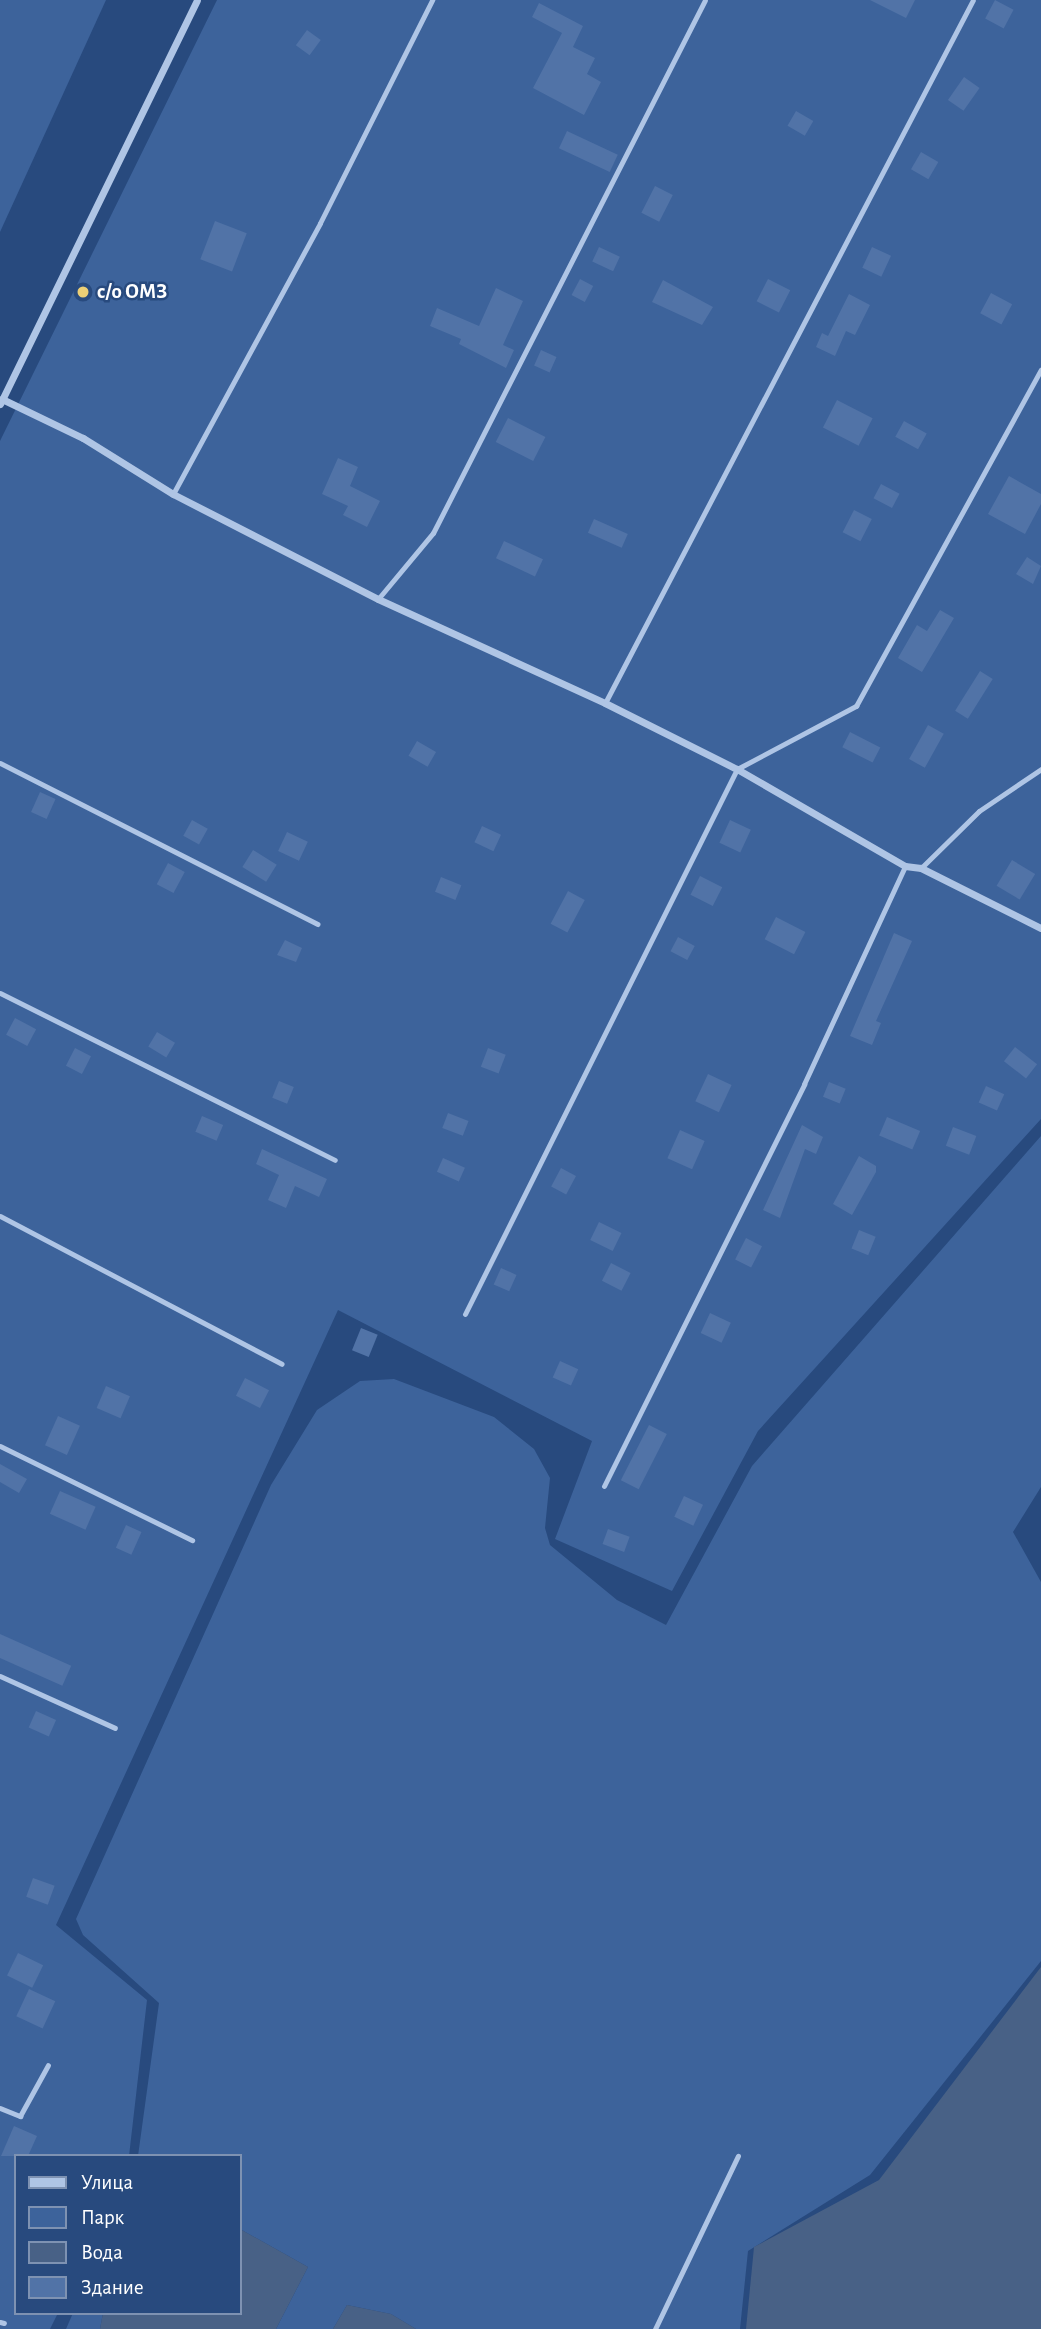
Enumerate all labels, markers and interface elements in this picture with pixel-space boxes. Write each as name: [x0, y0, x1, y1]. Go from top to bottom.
place label: с/о ОМЗ: [97, 279, 167, 305]
marker: с/о ОМЗ: [75, 284, 91, 300]
legend: [14, 2154, 242, 2315]
text: Улица: [81, 2172, 133, 2193]
text: Парк: [81, 2207, 124, 2228]
text: Вода: [81, 2242, 123, 2263]
text: Здание: [81, 2277, 144, 2298]

